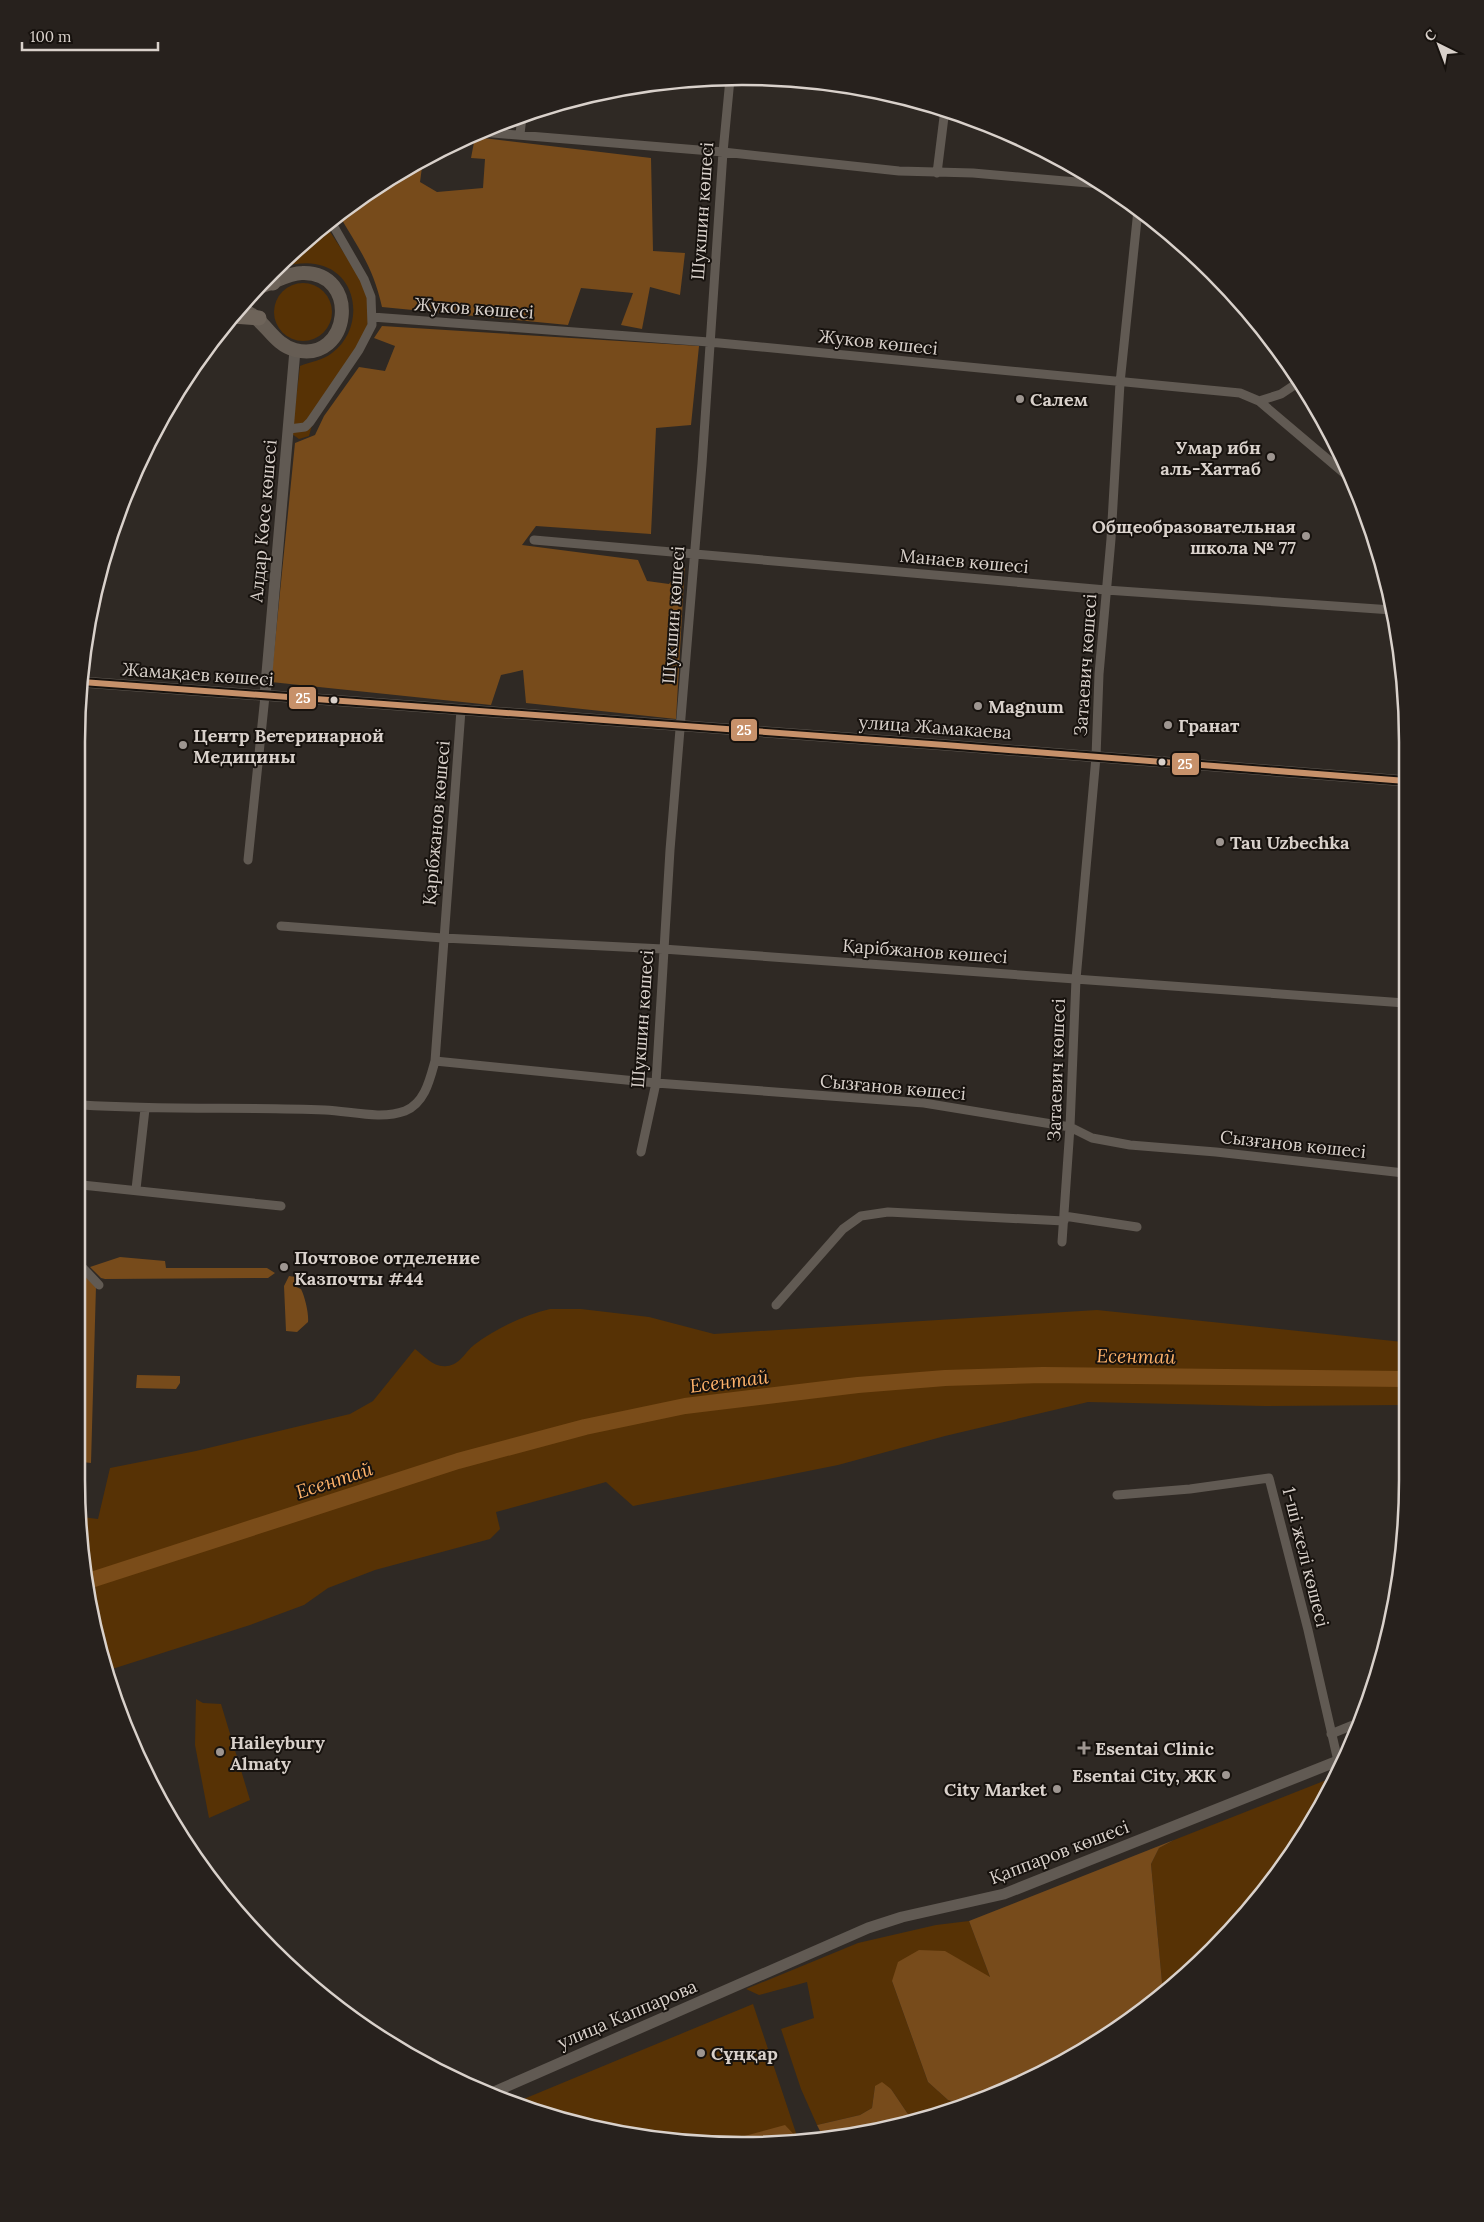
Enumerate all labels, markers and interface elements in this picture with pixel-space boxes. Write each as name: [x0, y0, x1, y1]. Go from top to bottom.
scale bar: [22, 20, 159, 52]
north arrow: [1414, 20, 1464, 70]
text: С: [1421, 25, 1440, 45]
text: 100 m: [30, 27, 71, 46]
street label: Шукшин көшесі: [686, 141, 718, 281]
street label: Жуков көшесі: [413, 292, 535, 324]
street label: Жуков көшесі: [817, 324, 939, 360]
place label: Салем: [1030, 388, 1088, 411]
marker: Салем: [1014, 393, 1026, 405]
place label: Умар ибн аль-Хаттаб: [1160, 436, 1261, 480]
street label: Алдар Көсе көшесі: [244, 439, 282, 604]
marker: Умар ибн аль-Хаттаб: [1265, 451, 1277, 463]
place label: Общеобразовательная школа № 77: [1092, 515, 1297, 559]
marker: Общеобразовательная школа № 77: [1300, 530, 1312, 542]
street label: Манаев көшесі: [899, 544, 1029, 578]
street label: Шукшин көшесі: [657, 545, 689, 685]
street label: Затаевич көшесі: [1069, 593, 1101, 737]
street label: Жамақаев көшесі: [121, 657, 275, 691]
line badge: 25: [288, 686, 317, 710]
text: 25: [295, 689, 311, 707]
unlabelled marker: [329, 695, 339, 705]
place label: Magnum: [988, 695, 1064, 718]
marker: Magnum: [972, 700, 984, 712]
street label: улица Жамакаева: [858, 710, 1012, 744]
place label: Гранат: [1178, 714, 1240, 737]
line badge: 25: [730, 718, 758, 742]
marker: Гранат: [1162, 719, 1174, 731]
text: 25: [736, 721, 752, 739]
place label: Центр Ветеринарной Медицины: [193, 724, 384, 768]
marker: Центр Ветеринарной Медицины: [177, 739, 189, 751]
street label: Қарібжанов көшесі: [417, 740, 455, 906]
line badge: 25: [1171, 752, 1200, 776]
text: 25: [1177, 755, 1193, 773]
unlabelled marker: [1157, 757, 1167, 767]
place label: Tau Uzbechka: [1230, 831, 1350, 854]
marker: Tau Uzbechka: [1214, 836, 1226, 848]
street label: Қарібжанов көшесі: [842, 934, 1008, 968]
street label: Шукшин көшесі: [626, 949, 658, 1089]
street label: Затаевич көшесі: [1042, 998, 1070, 1142]
street label: Сызғанов көшесі: [819, 1069, 967, 1105]
street label: Сызғанов көшесі: [1219, 1125, 1367, 1163]
place label: Почтовое отделение Казпочты #44: [294, 1246, 480, 1290]
marker: Почтовое отделение Казпочты #44: [278, 1261, 290, 1273]
water label: Есентай: [1096, 1343, 1177, 1369]
water label: Есентай: [688, 1364, 771, 1398]
water label: Есентай: [293, 1456, 376, 1504]
street label: 1-ші желі көшесі: [1278, 1485, 1334, 1629]
place label: Haileybury Almaty: [230, 1731, 325, 1775]
place label: Esentai Clinic: [1095, 1737, 1215, 1760]
marker: Esentai Clinic: [1077, 1741, 1091, 1755]
marker: Haileybury Almaty: [214, 1746, 226, 1758]
place label: Esentai City, ЖК: [1072, 1764, 1216, 1787]
marker: Esentai City, ЖК: [1220, 1769, 1232, 1781]
place label: City Market: [944, 1778, 1048, 1801]
marker: City Market: [1051, 1783, 1063, 1795]
street label: Қаппаров көшесі: [986, 1815, 1132, 1889]
street label: улица Каппарова: [554, 1974, 700, 2054]
place label: Сұңқар: [711, 2042, 778, 2065]
marker: Сұңқар: [695, 2047, 707, 2059]

